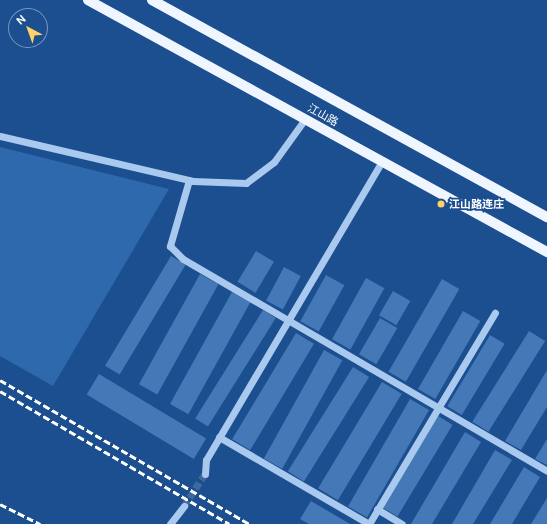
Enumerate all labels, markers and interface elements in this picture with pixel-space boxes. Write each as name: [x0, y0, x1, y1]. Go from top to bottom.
north arrow: [8, 8, 48, 48]
text: N: [13, 12, 28, 28]
street label: 江山路: [305, 101, 341, 129]
place label: 江山路连庄: [449, 197, 504, 211]
marker: 江山路连庄: [436, 199, 446, 209]

